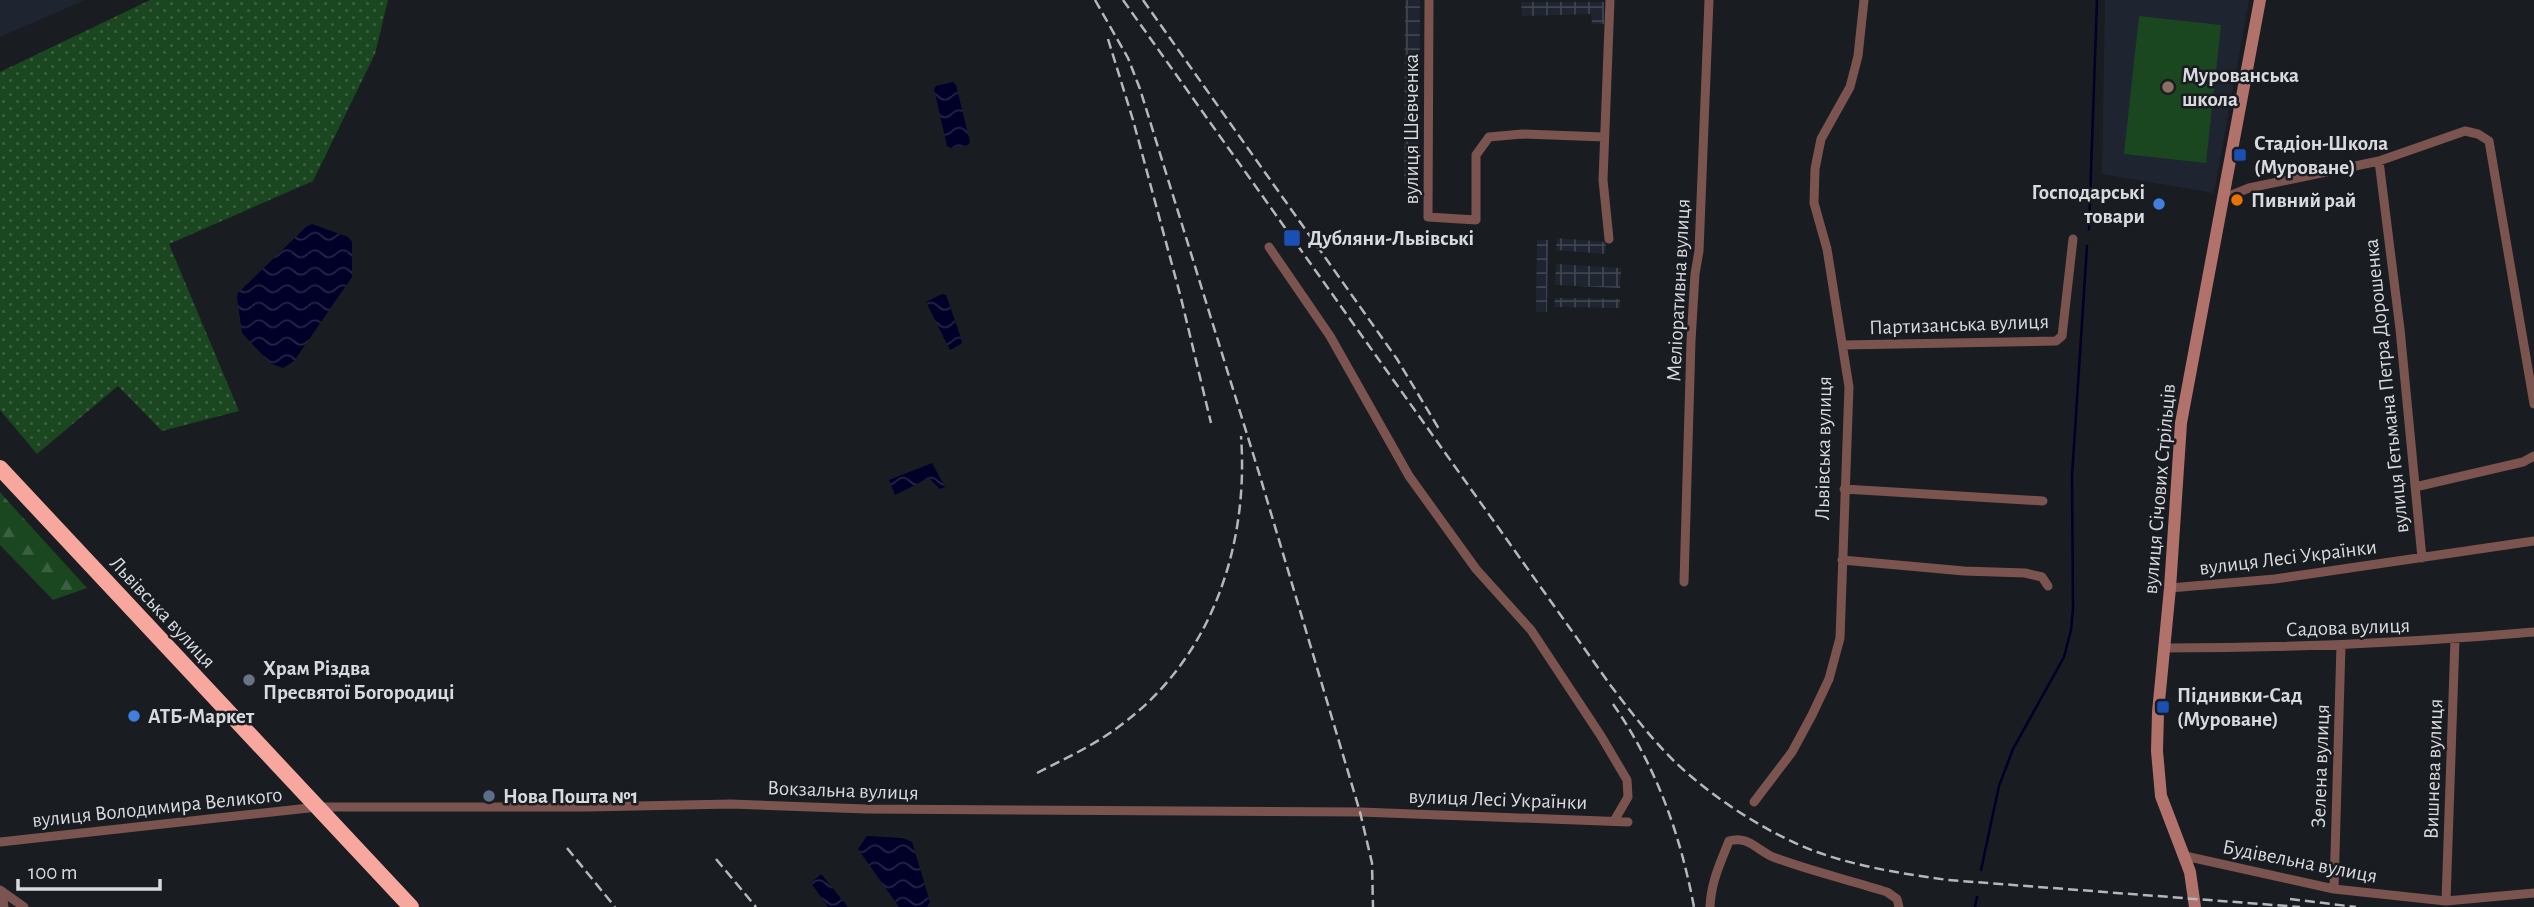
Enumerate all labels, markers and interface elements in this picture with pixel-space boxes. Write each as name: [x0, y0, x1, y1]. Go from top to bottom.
street label: вулиця Шевченка: [1401, 53, 1422, 204]
place label: Мурованська школа: [2182, 65, 2299, 110]
marker: Мурованська школа: [2160, 79, 2176, 95]
place label: Стадіон-Школа (Муроване): [2254, 133, 2388, 178]
marker: Стадіон-Школа (Муроване): [2232, 147, 2248, 163]
place label: Господарські товари: [2032, 182, 2145, 227]
place label: Пивний рай: [2251, 190, 2356, 211]
marker: Пивний рай: [2229, 192, 2245, 208]
marker: Господарські товари: [2151, 196, 2167, 212]
street label: Меліоративна вулиця: [1663, 198, 1694, 382]
marker: Дубляни-Львівські: [1282, 228, 1302, 248]
place label: Дубляни-Львівські: [1308, 228, 1474, 249]
street label: вулиця Гетьмана Петра Дорошенка: [2361, 237, 2412, 534]
street label: Партизанська вулиця: [1869, 311, 2049, 338]
street label: Львівська вулиця: [1812, 376, 1835, 520]
street label: вулиця Січових Стрільців: [2140, 383, 2179, 595]
street label: вулиця Лесі Українки: [2198, 536, 2378, 579]
street label: Львівська вулиця: [106, 552, 219, 672]
street label: Садова вулиця: [2285, 615, 2411, 640]
place label: Храм Різдва Пресвятої Богородиці: [263, 658, 454, 703]
marker: Храм Різдва Пресвятої Богородиці: [241, 672, 257, 688]
place label: Піднивки-Сад (Муроване): [2177, 685, 2302, 730]
street label: Вишнева вулиця: [2421, 698, 2446, 840]
marker: Піднивки-Сад (Муроване): [2155, 699, 2171, 715]
street label: Зелена вулиця: [2308, 704, 2333, 828]
place label: АТБ-Маркет: [148, 706, 255, 727]
marker: АТБ-Маркет: [126, 708, 142, 724]
street label: Вокзальна вулиця: [767, 777, 919, 804]
street label: вулиця Володимира Великого: [31, 784, 283, 831]
place label: Нова Пошта №1: [503, 786, 638, 807]
street label: вулиця Лесі Українки: [1408, 786, 1588, 813]
marker: Нова Пошта №1: [481, 788, 497, 804]
street label: Будівельна вулиця: [2221, 836, 2379, 887]
scale bar: [18, 848, 159, 892]
text: 100 m: [28, 862, 78, 883]

